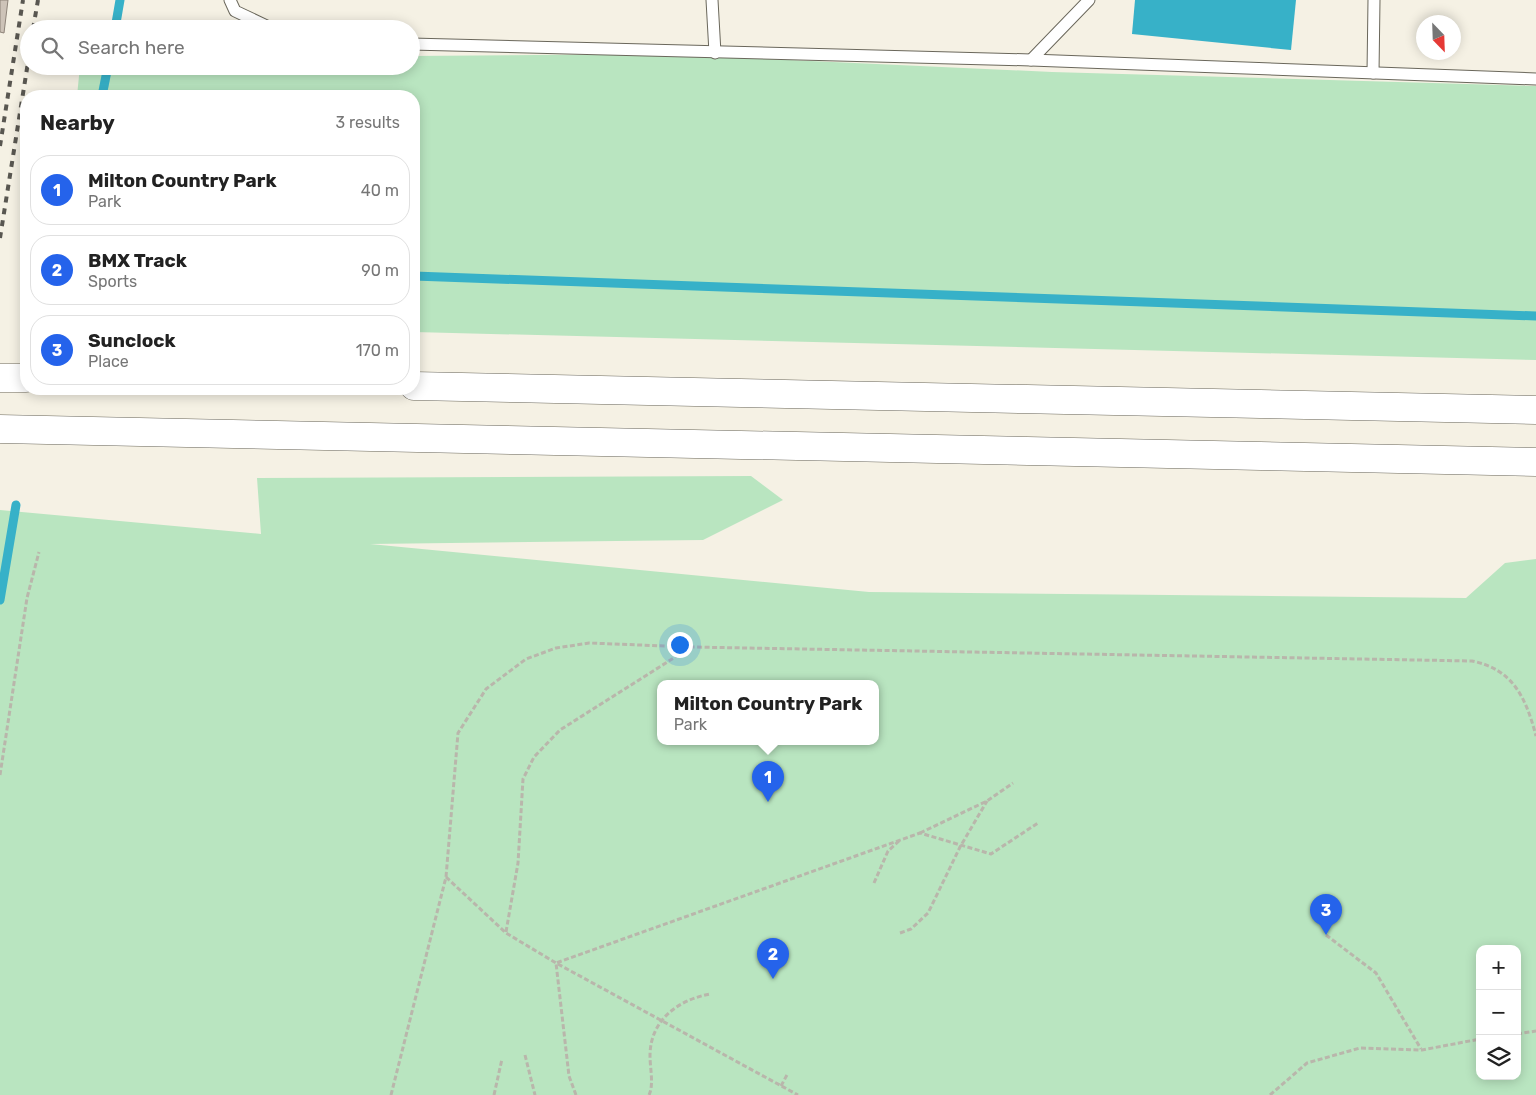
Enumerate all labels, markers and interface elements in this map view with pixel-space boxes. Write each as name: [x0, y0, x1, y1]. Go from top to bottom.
north arrow: [1416, 15, 1461, 60]
search box: [20, 20, 420, 75]
icon: search: [38, 34, 66, 62]
text: Search here: [78, 36, 185, 59]
text: Nearby: [40, 110, 115, 135]
text: 3 results: [335, 113, 400, 132]
text: Milton Country Park: [88, 169, 277, 192]
text: 1: [53, 181, 61, 200]
text: 40 m: [361, 181, 399, 200]
text: Park: [88, 192, 121, 211]
text: BMX Track: [88, 249, 187, 272]
text: 2: [52, 261, 62, 280]
text: 90 m: [361, 261, 399, 280]
text: Sports: [88, 272, 137, 291]
text: Sunclock: [88, 329, 176, 352]
text: 3: [52, 341, 62, 360]
text: 170 m: [356, 341, 399, 360]
text: Place: [88, 352, 129, 371]
your location: [667, 632, 693, 658]
popup: [657, 680, 879, 745]
text: Milton Country Park: [674, 692, 862, 715]
text: Park: [674, 715, 707, 734]
pin: 1: [752, 761, 784, 802]
pin: 3: [1310, 894, 1342, 935]
pin: 2: [757, 938, 789, 979]
map controls: [1476, 945, 1521, 1080]
button: +: [1476, 945, 1521, 990]
button: −: [1476, 990, 1521, 1035]
button: layers: [1476, 1035, 1521, 1080]

